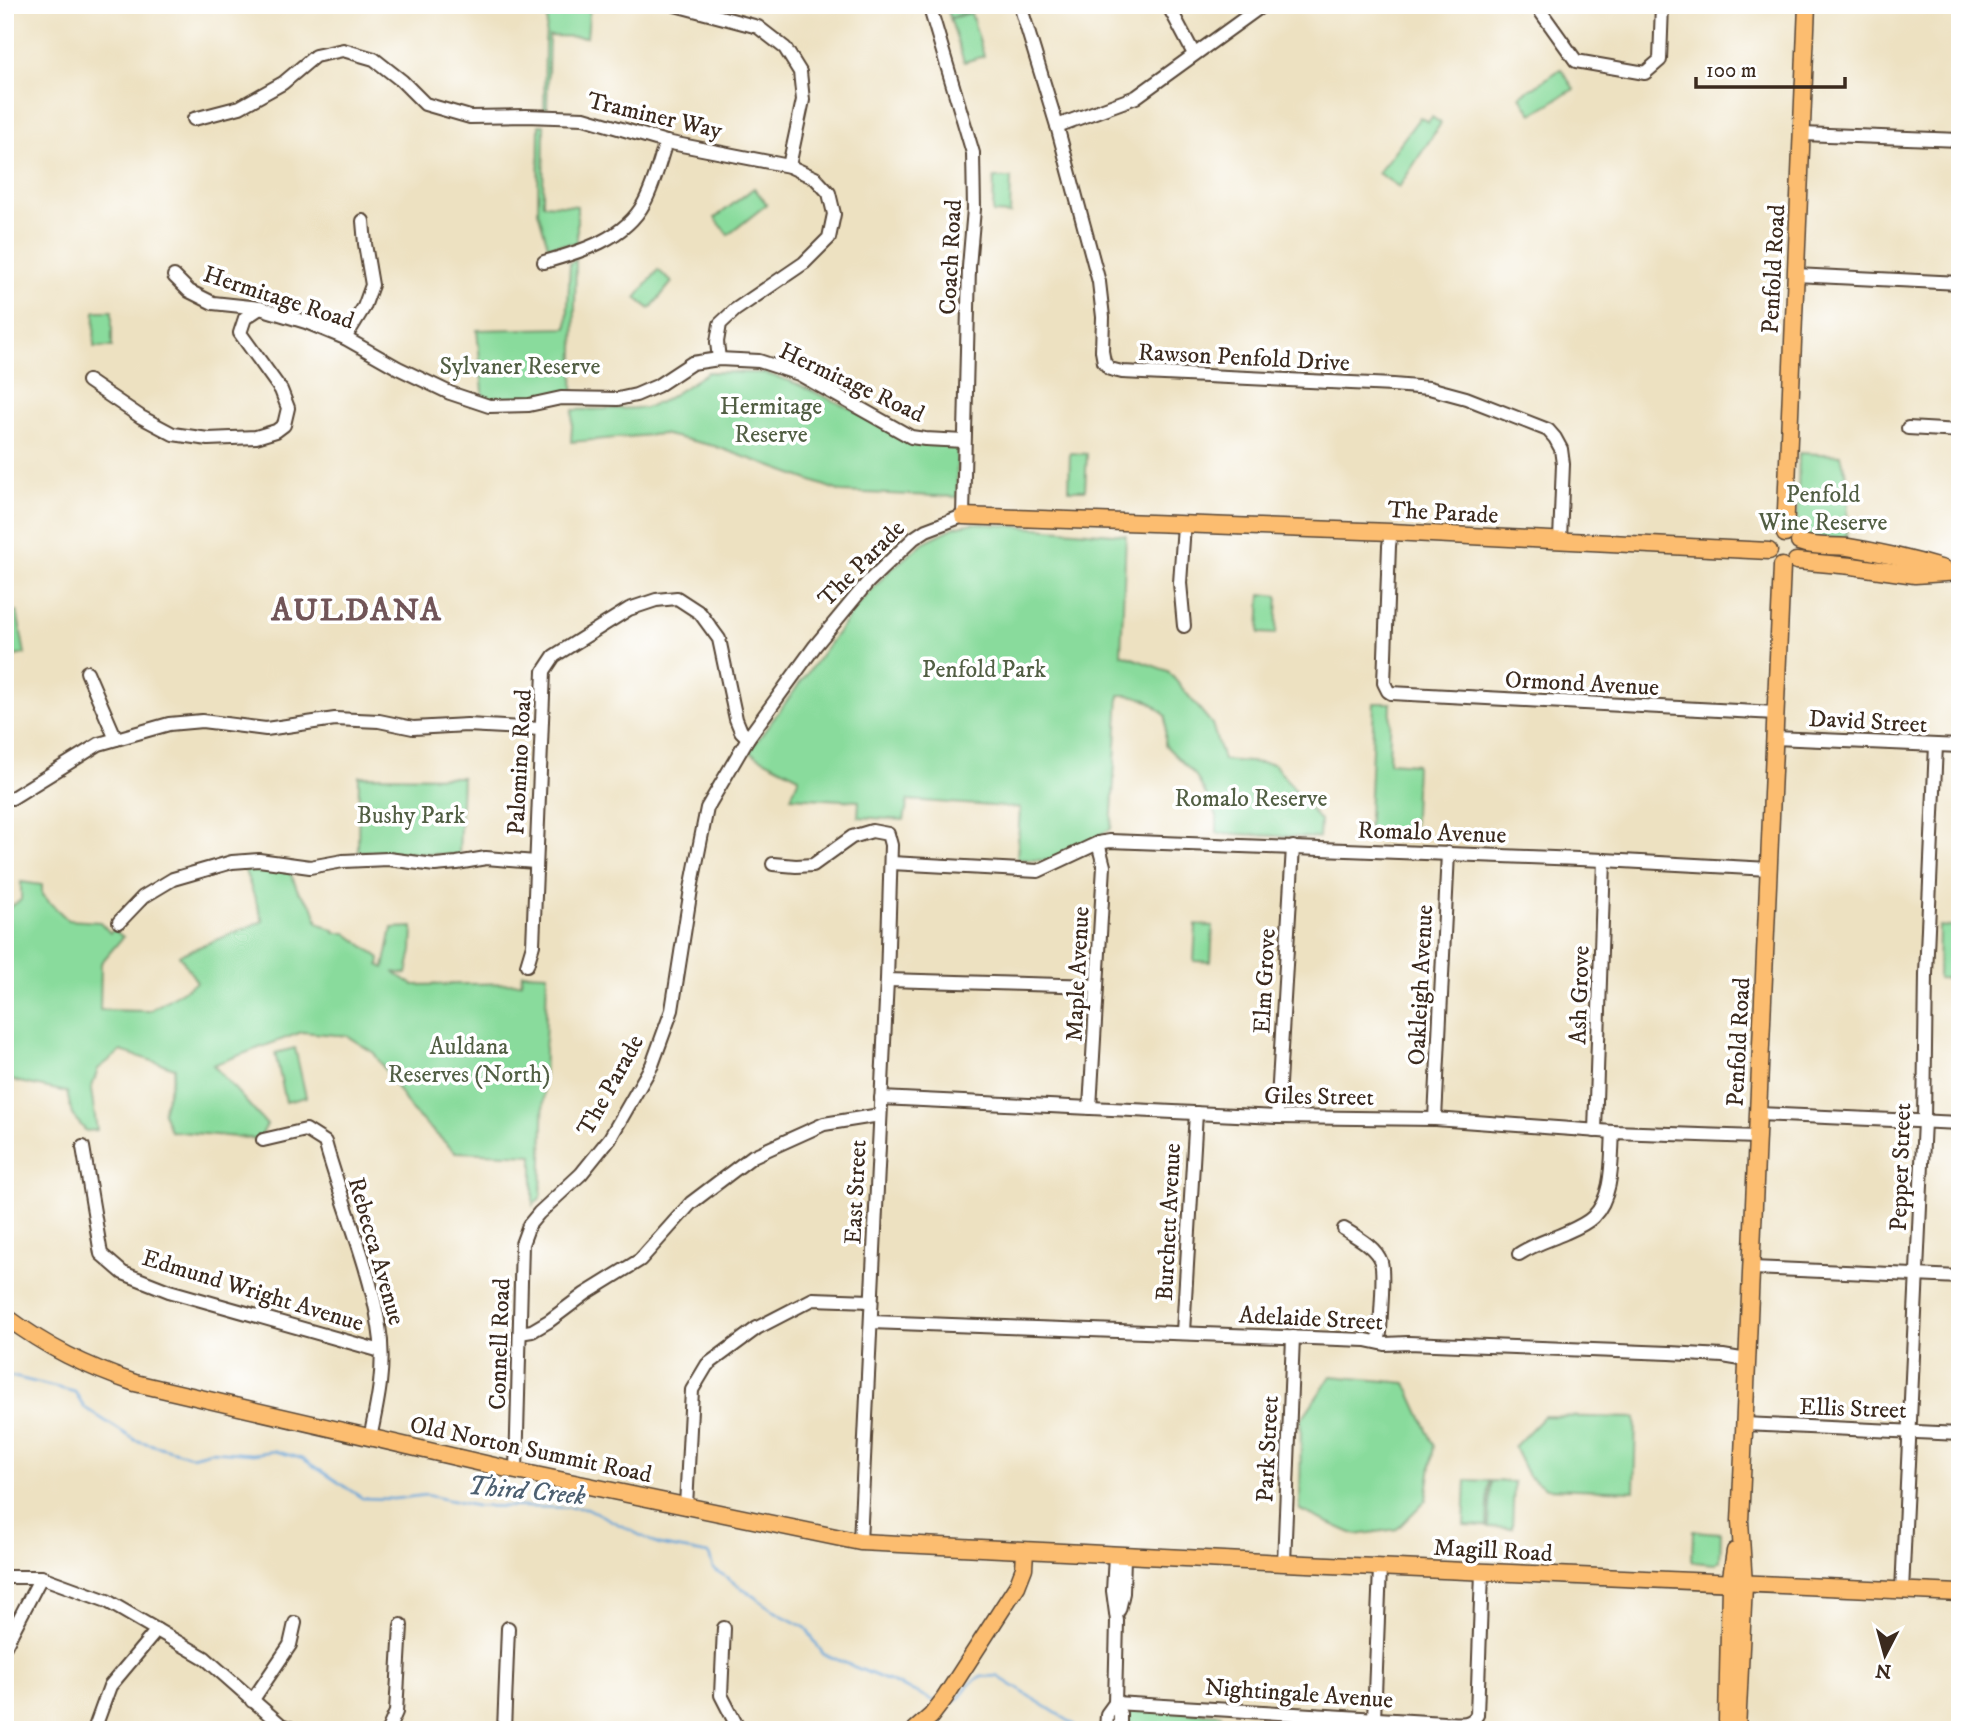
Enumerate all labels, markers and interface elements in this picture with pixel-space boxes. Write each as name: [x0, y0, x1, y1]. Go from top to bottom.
scale bar: [1696, 46, 1844, 90]
text: 100 m: [1706, 58, 1757, 84]
street label: Traminer Way: [584, 86, 726, 146]
street label: Coach Road: [933, 199, 969, 316]
street label: Penfold Road: [1756, 204, 1792, 334]
street label: Hermitage Road: [199, 259, 358, 337]
street label: Hermitage Road: [774, 336, 929, 430]
street label: Rawson Penfold Drive: [1137, 337, 1351, 379]
park label: Sylvaner Reserve: [440, 352, 601, 382]
park label: Hermitage Reserve: [720, 392, 822, 450]
park label: Penfold Wine Reserve: [1757, 480, 1888, 538]
street label: The Parade: [1387, 495, 1499, 531]
street label: The Parade: [812, 514, 912, 614]
district label: AULDANA: [270, 591, 443, 631]
park label: Penfold Park: [922, 655, 1046, 685]
street label: Ormond Avenue: [1504, 665, 1660, 703]
street label: Palomino Road: [501, 688, 539, 836]
street label: David Street: [1808, 704, 1928, 740]
park label: Romalo Reserve: [1174, 784, 1328, 814]
park label: Bushy Park: [357, 801, 465, 831]
street label: Romalo Avenue: [1357, 815, 1507, 851]
street label: Oakleigh Avenue: [1402, 904, 1440, 1066]
street label: Maple Avenue: [1059, 906, 1097, 1042]
street label: Elm Grove: [1247, 928, 1283, 1034]
street label: Ash Grove: [1563, 945, 1597, 1045]
street label: Penfold Road: [1721, 977, 1757, 1107]
street label: The Parade: [571, 1030, 651, 1141]
park label: Auldana Reserves (North): [388, 1032, 550, 1090]
street label: Giles Street: [1264, 1081, 1375, 1113]
street label: Pepper Street: [1884, 1102, 1918, 1232]
street label: East Street: [838, 1139, 874, 1245]
street label: Burchett Avenue: [1150, 1142, 1188, 1302]
street label: Rebecca Avenue: [341, 1174, 411, 1329]
street label: Edmund Wright Avenue: [138, 1243, 367, 1339]
street label: Connell Road: [483, 1278, 517, 1410]
street label: Adelaide Street: [1238, 1300, 1384, 1338]
street label: Ellis Street: [1799, 1392, 1908, 1426]
street label: Park Street: [1250, 1395, 1286, 1503]
street label: Old Norton Summit Road: [407, 1410, 655, 1490]
water label: Third Creek: [467, 1470, 587, 1513]
street label: Magill Road: [1433, 1533, 1553, 1569]
north arrow: [1850, 1620, 1920, 1690]
text: N: [1874, 1658, 1892, 1683]
street label: Nightingale Avenue: [1204, 1672, 1394, 1716]

